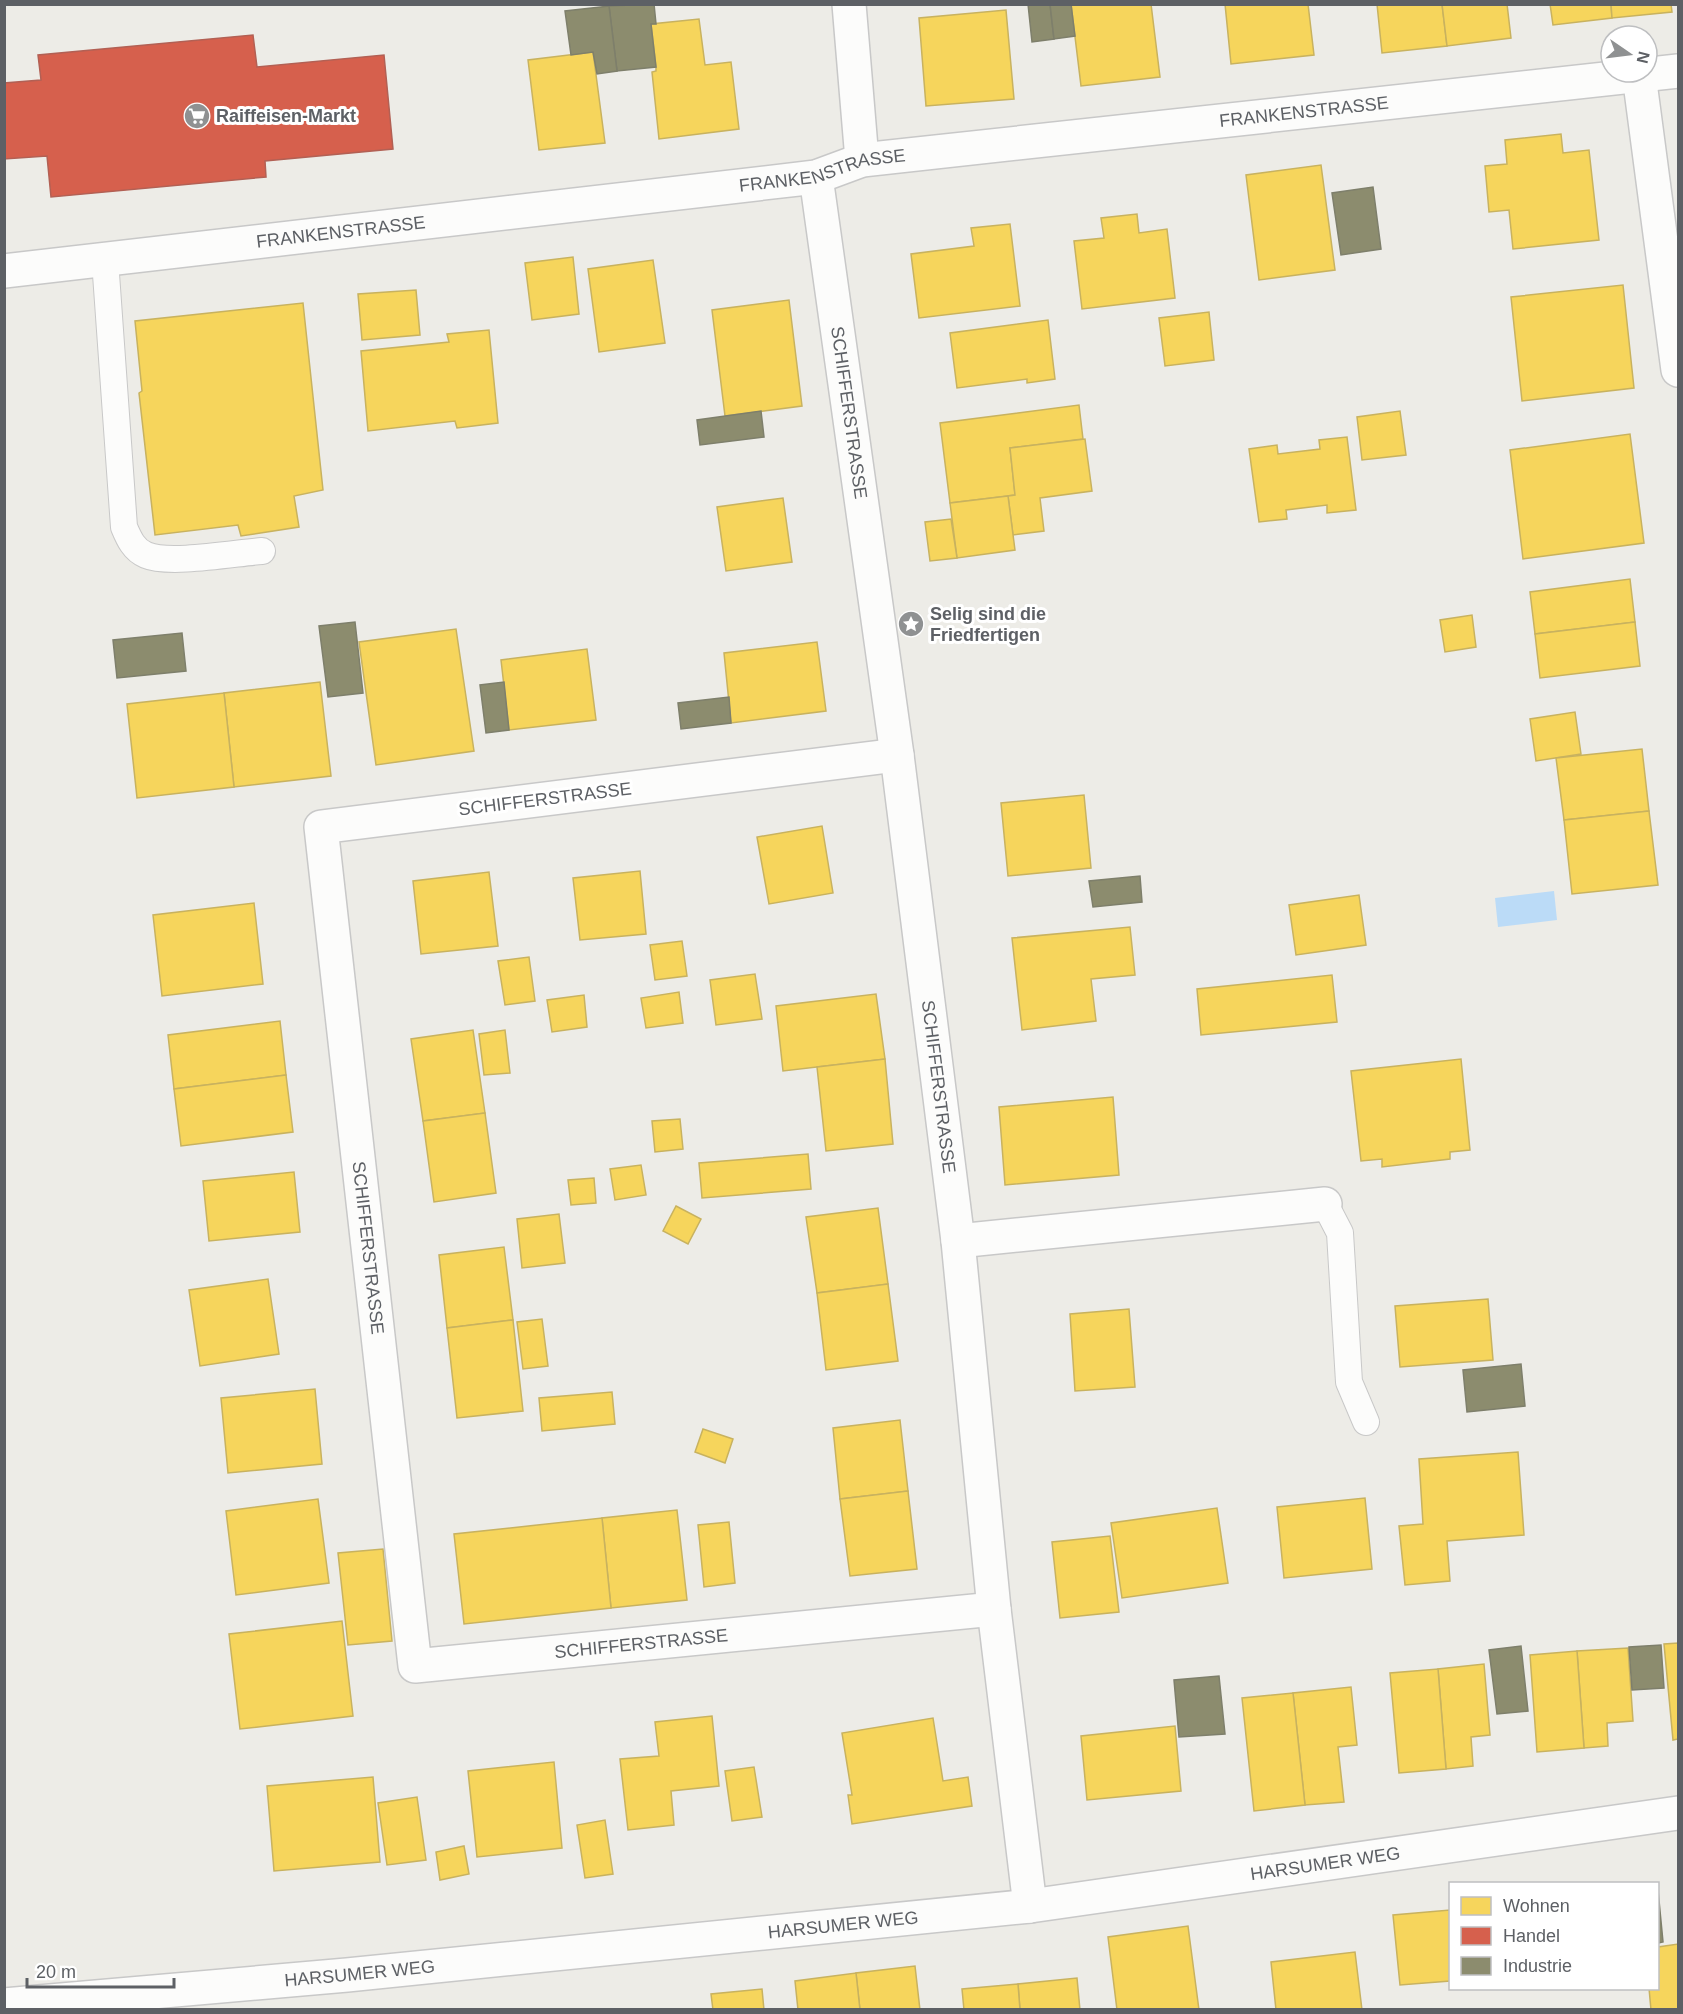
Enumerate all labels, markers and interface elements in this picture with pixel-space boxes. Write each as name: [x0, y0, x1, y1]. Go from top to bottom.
north arrow: [1599, 24, 1659, 84]
text: N: [1633, 50, 1653, 65]
street label: FRANKENSTRASSE: [1218, 93, 1390, 131]
supermarket icon: Raiffeisen-Markt: [182, 101, 212, 131]
place label: Raiffeisen-Markt: [216, 106, 356, 126]
street label: FRANKENSTRASSE: [738, 145, 906, 196]
street label: FRANKENSTRASSE: [255, 212, 426, 252]
street label: SCHIFFERSTRASSE: [827, 325, 871, 500]
place label: Selig sind die Friedfertigen: [930, 604, 1046, 645]
place icon: Selig sind die Friedfertigen: [896, 609, 926, 639]
street label: SCHIFFERSTRASSE: [457, 778, 633, 820]
street label: SCHIFFERSTRASSE: [918, 999, 959, 1174]
street label: SCHIFFERSTRASSE: [349, 1160, 388, 1336]
street label: SCHIFFERSTRASSE: [554, 1625, 729, 1662]
street label: HARSUMER WEG: [1249, 1843, 1401, 1884]
legend: [1449, 1882, 1659, 1990]
text: Wohnen: [1503, 1896, 1570, 1916]
street label: HARSUMER WEG: [767, 1907, 919, 1942]
text: Handel: [1503, 1926, 1560, 1946]
scale bar: [27, 1951, 174, 1989]
street label: HARSUMER WEG: [284, 1956, 436, 1990]
text: Industrie: [1503, 1956, 1572, 1976]
text: 20 m: [36, 1962, 76, 1982]

